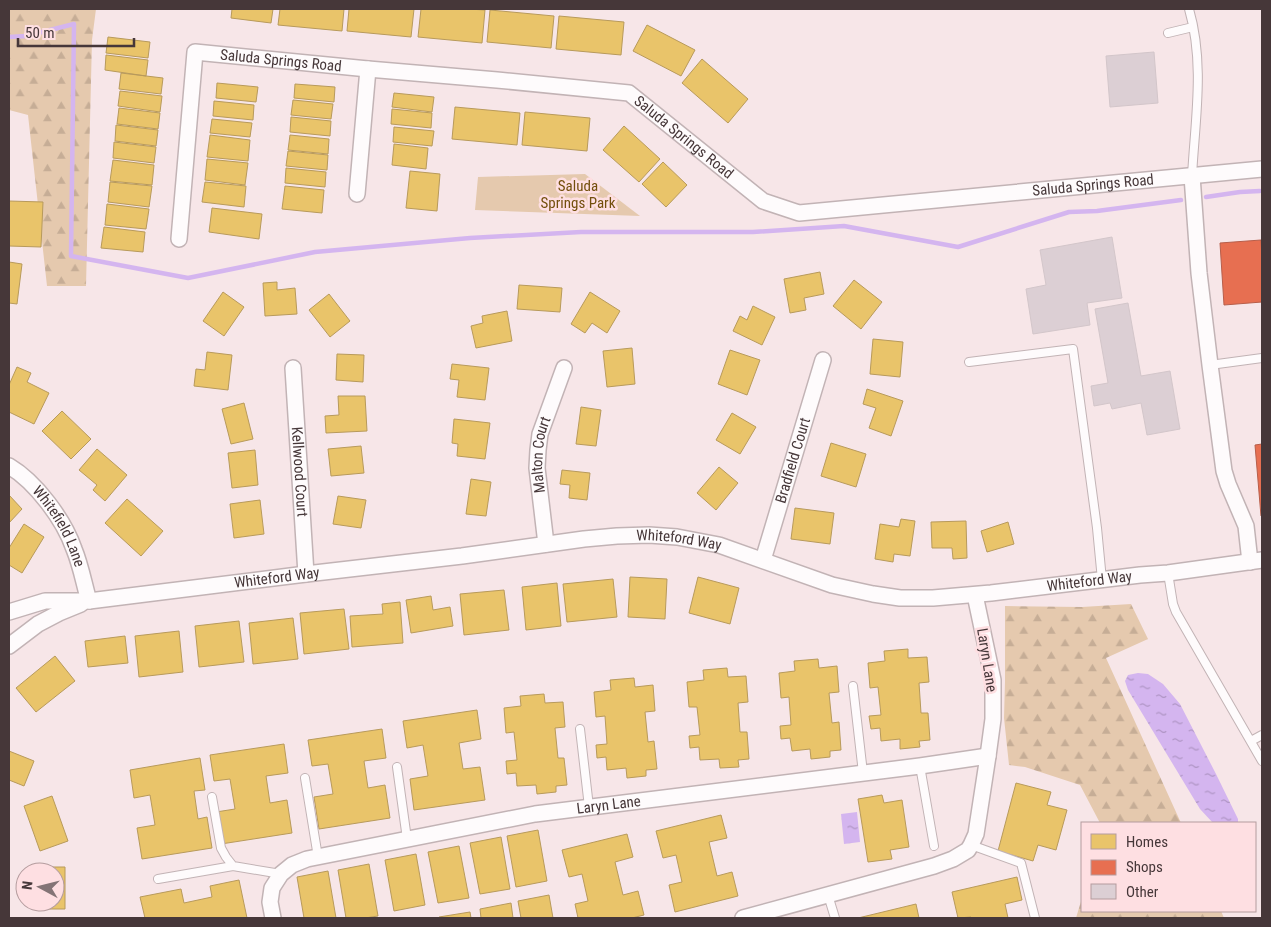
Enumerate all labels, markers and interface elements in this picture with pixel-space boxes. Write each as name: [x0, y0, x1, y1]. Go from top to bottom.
scale bar: [18, 15, 134, 47]
text: 50 m: [25, 24, 55, 42]
street label: Saluda Springs Road: [219, 46, 343, 75]
street label: Saluda Springs Road: [631, 92, 737, 182]
street label: Saluda Springs Road: [1031, 170, 1155, 200]
park label: Saluda Springs Park: [541, 177, 616, 212]
street label: Malton Court: [528, 414, 555, 494]
street label: Bradfield Court: [772, 415, 814, 505]
street label: Kellwood Court: [288, 426, 311, 517]
street label: Whitefield Lane: [29, 482, 89, 569]
street label: Whiteford Way: [636, 526, 723, 554]
street label: Whiteford Way: [233, 564, 321, 592]
street label: Whiteford Way: [1046, 567, 1133, 595]
street label: Laryn Lane: [973, 627, 1001, 693]
street label: Laryn Lane: [575, 792, 642, 818]
legend: [1081, 822, 1256, 912]
text: Homes: [1126, 833, 1168, 851]
text: Shops: [1126, 858, 1163, 876]
north arrow: [15, 862, 65, 912]
text: N: [19, 880, 36, 891]
text: Other: [1126, 883, 1159, 901]

